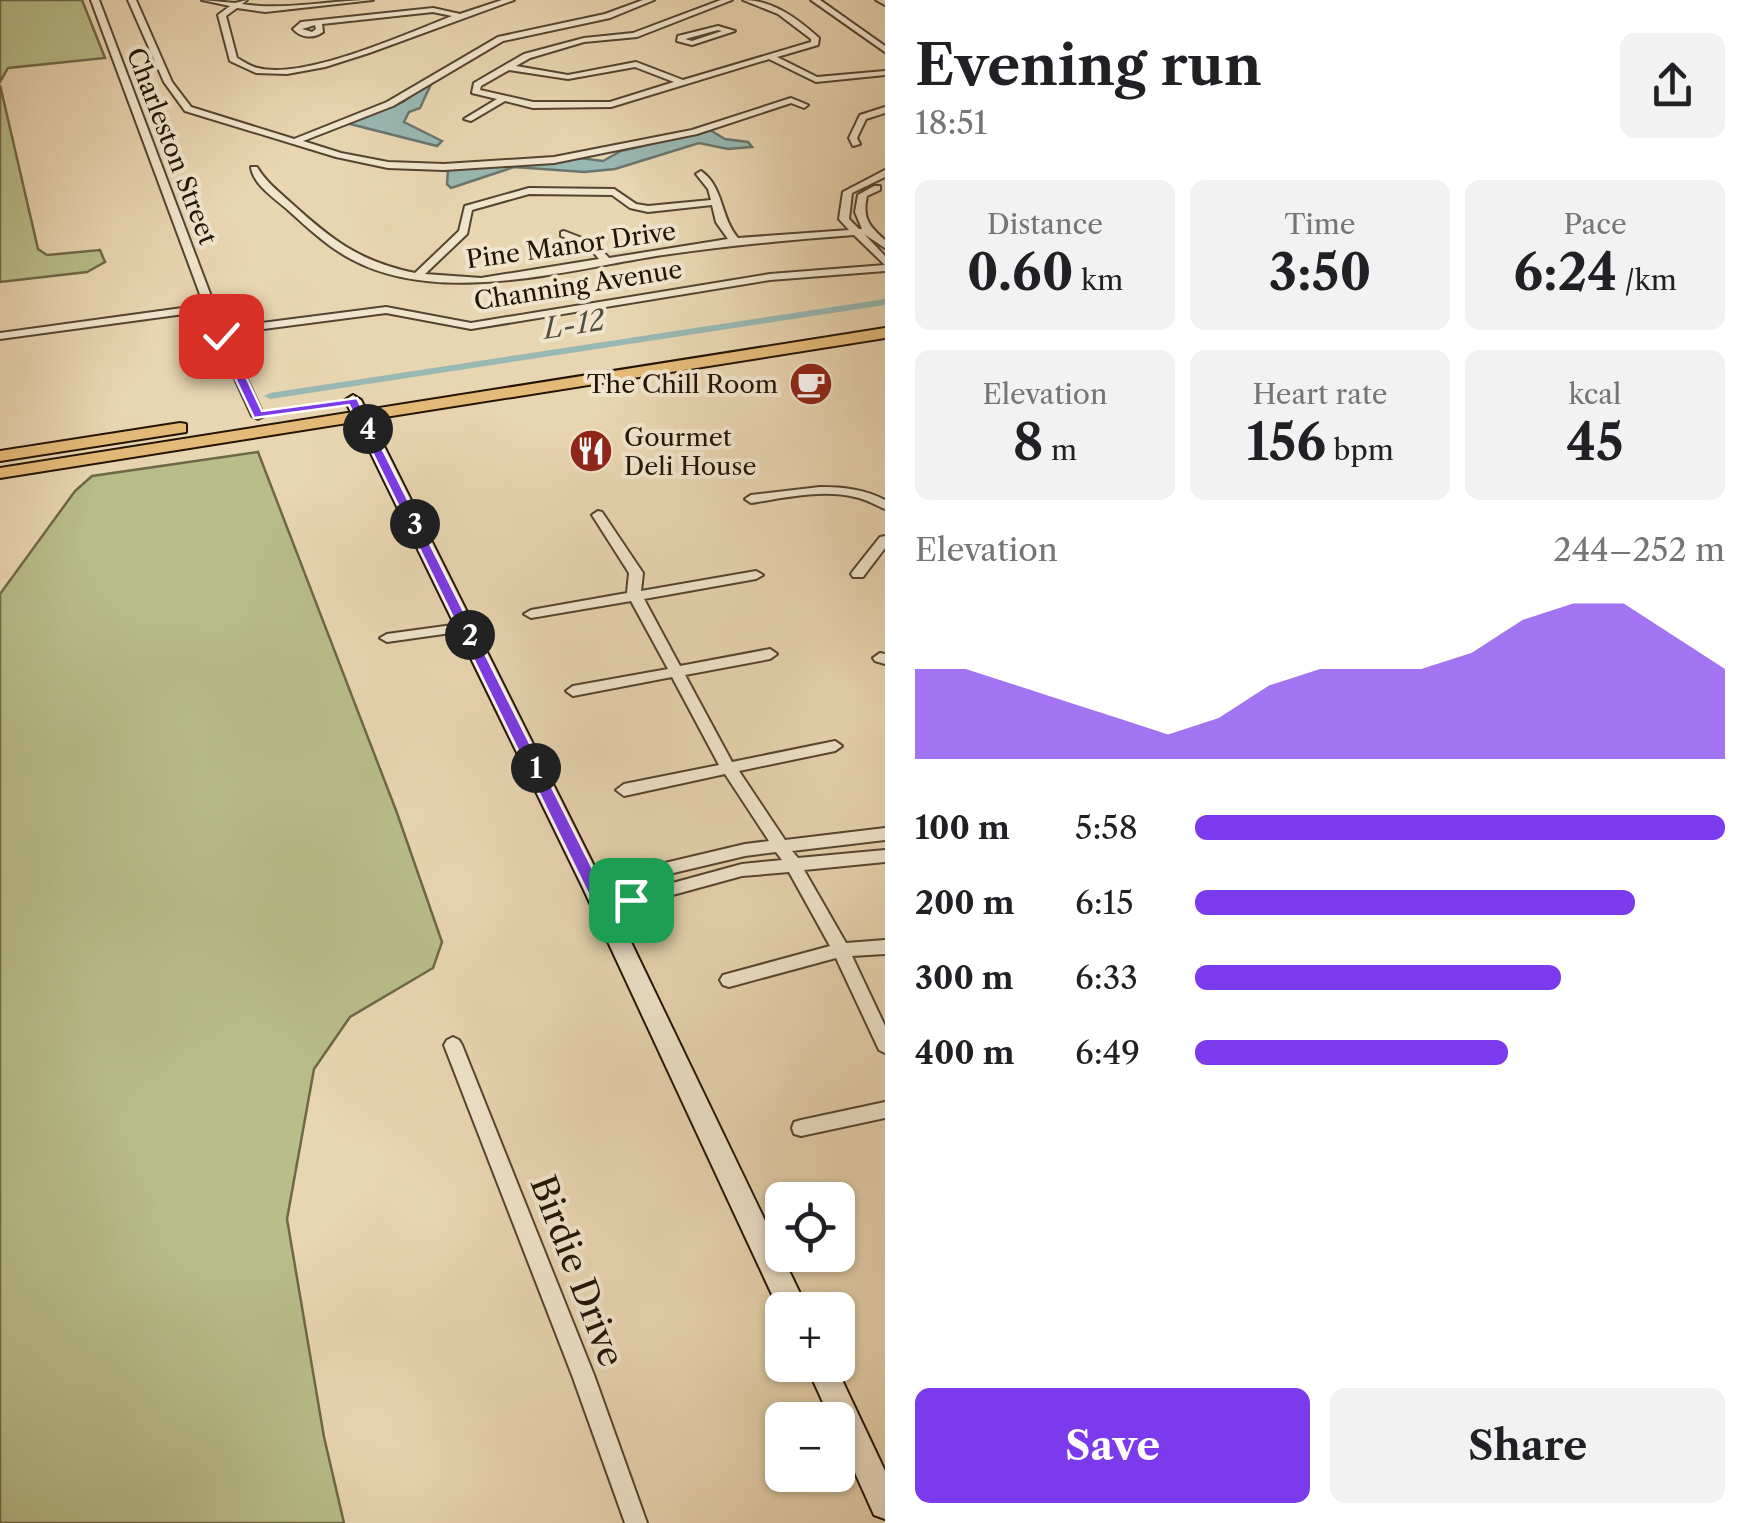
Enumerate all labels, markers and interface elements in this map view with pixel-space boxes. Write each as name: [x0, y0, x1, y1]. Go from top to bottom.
text: Evening run: [915, 32, 1262, 99]
button: share: [1620, 33, 1725, 138]
street label: Charleston Street: [120, 43, 223, 249]
text: 18:51: [915, 103, 987, 142]
text: Distance: [987, 207, 1103, 241]
text: Time: [1285, 207, 1355, 241]
text: Pace: [1563, 207, 1627, 241]
street label: Pine Manor Drive: [464, 215, 678, 276]
text: 0.60: [967, 241, 1074, 303]
text: 3:50: [1269, 241, 1371, 303]
text: 6:24: [1513, 241, 1617, 303]
street label: Channing Avenue: [472, 254, 684, 317]
text: km: [1074, 263, 1123, 297]
text: /km: [1617, 263, 1677, 297]
pin: [179, 294, 264, 379]
water label: L-12: [539, 302, 608, 346]
icon: check: [194, 309, 249, 364]
cafe icon: The Chill Room: [788, 361, 834, 407]
place label: The Chill Room: [587, 369, 778, 400]
text: Elevation: [982, 377, 1108, 411]
text: Heart rate: [1253, 377, 1387, 411]
text: kcal: [1569, 377, 1621, 411]
pin: 4: [343, 404, 393, 454]
text: 8: [1013, 411, 1044, 473]
text: 156: [1246, 411, 1326, 473]
text: 45: [1566, 411, 1624, 473]
text: 4: [360, 412, 376, 446]
place label: Gourmet Deli House: [624, 422, 756, 482]
restaurant icon: Gourmet Deli House: [568, 428, 614, 474]
text: m: [1044, 433, 1077, 467]
text: bpm: [1326, 433, 1394, 467]
pin: 3: [390, 499, 440, 549]
text: 3: [407, 507, 423, 541]
text: Elevation: [915, 530, 1058, 569]
text: 244–252 m: [1553, 530, 1725, 569]
pin: 2: [445, 610, 495, 660]
text: 2: [462, 618, 478, 652]
pin: 1: [511, 743, 561, 793]
text: 1: [530, 751, 542, 785]
text: 100 m: [915, 808, 1010, 847]
text: 5:58: [1075, 808, 1138, 847]
pin: [589, 858, 674, 943]
icon: arrive: [604, 873, 659, 928]
text: 200 m: [915, 883, 1015, 922]
text: 6:15: [1075, 883, 1134, 922]
text: 300 m: [915, 958, 1014, 997]
text: 6:33: [1075, 958, 1138, 997]
text: 400 m: [915, 1033, 1015, 1072]
text: 6:49: [1075, 1033, 1140, 1072]
street label: Birdie Drive: [521, 1169, 634, 1372]
map controls: [765, 1182, 855, 1492]
button: locate: [765, 1182, 855, 1272]
button: +: [765, 1292, 855, 1382]
button: Save: [915, 1388, 1310, 1503]
button: Share: [1330, 1388, 1725, 1503]
button: −: [765, 1402, 855, 1492]

